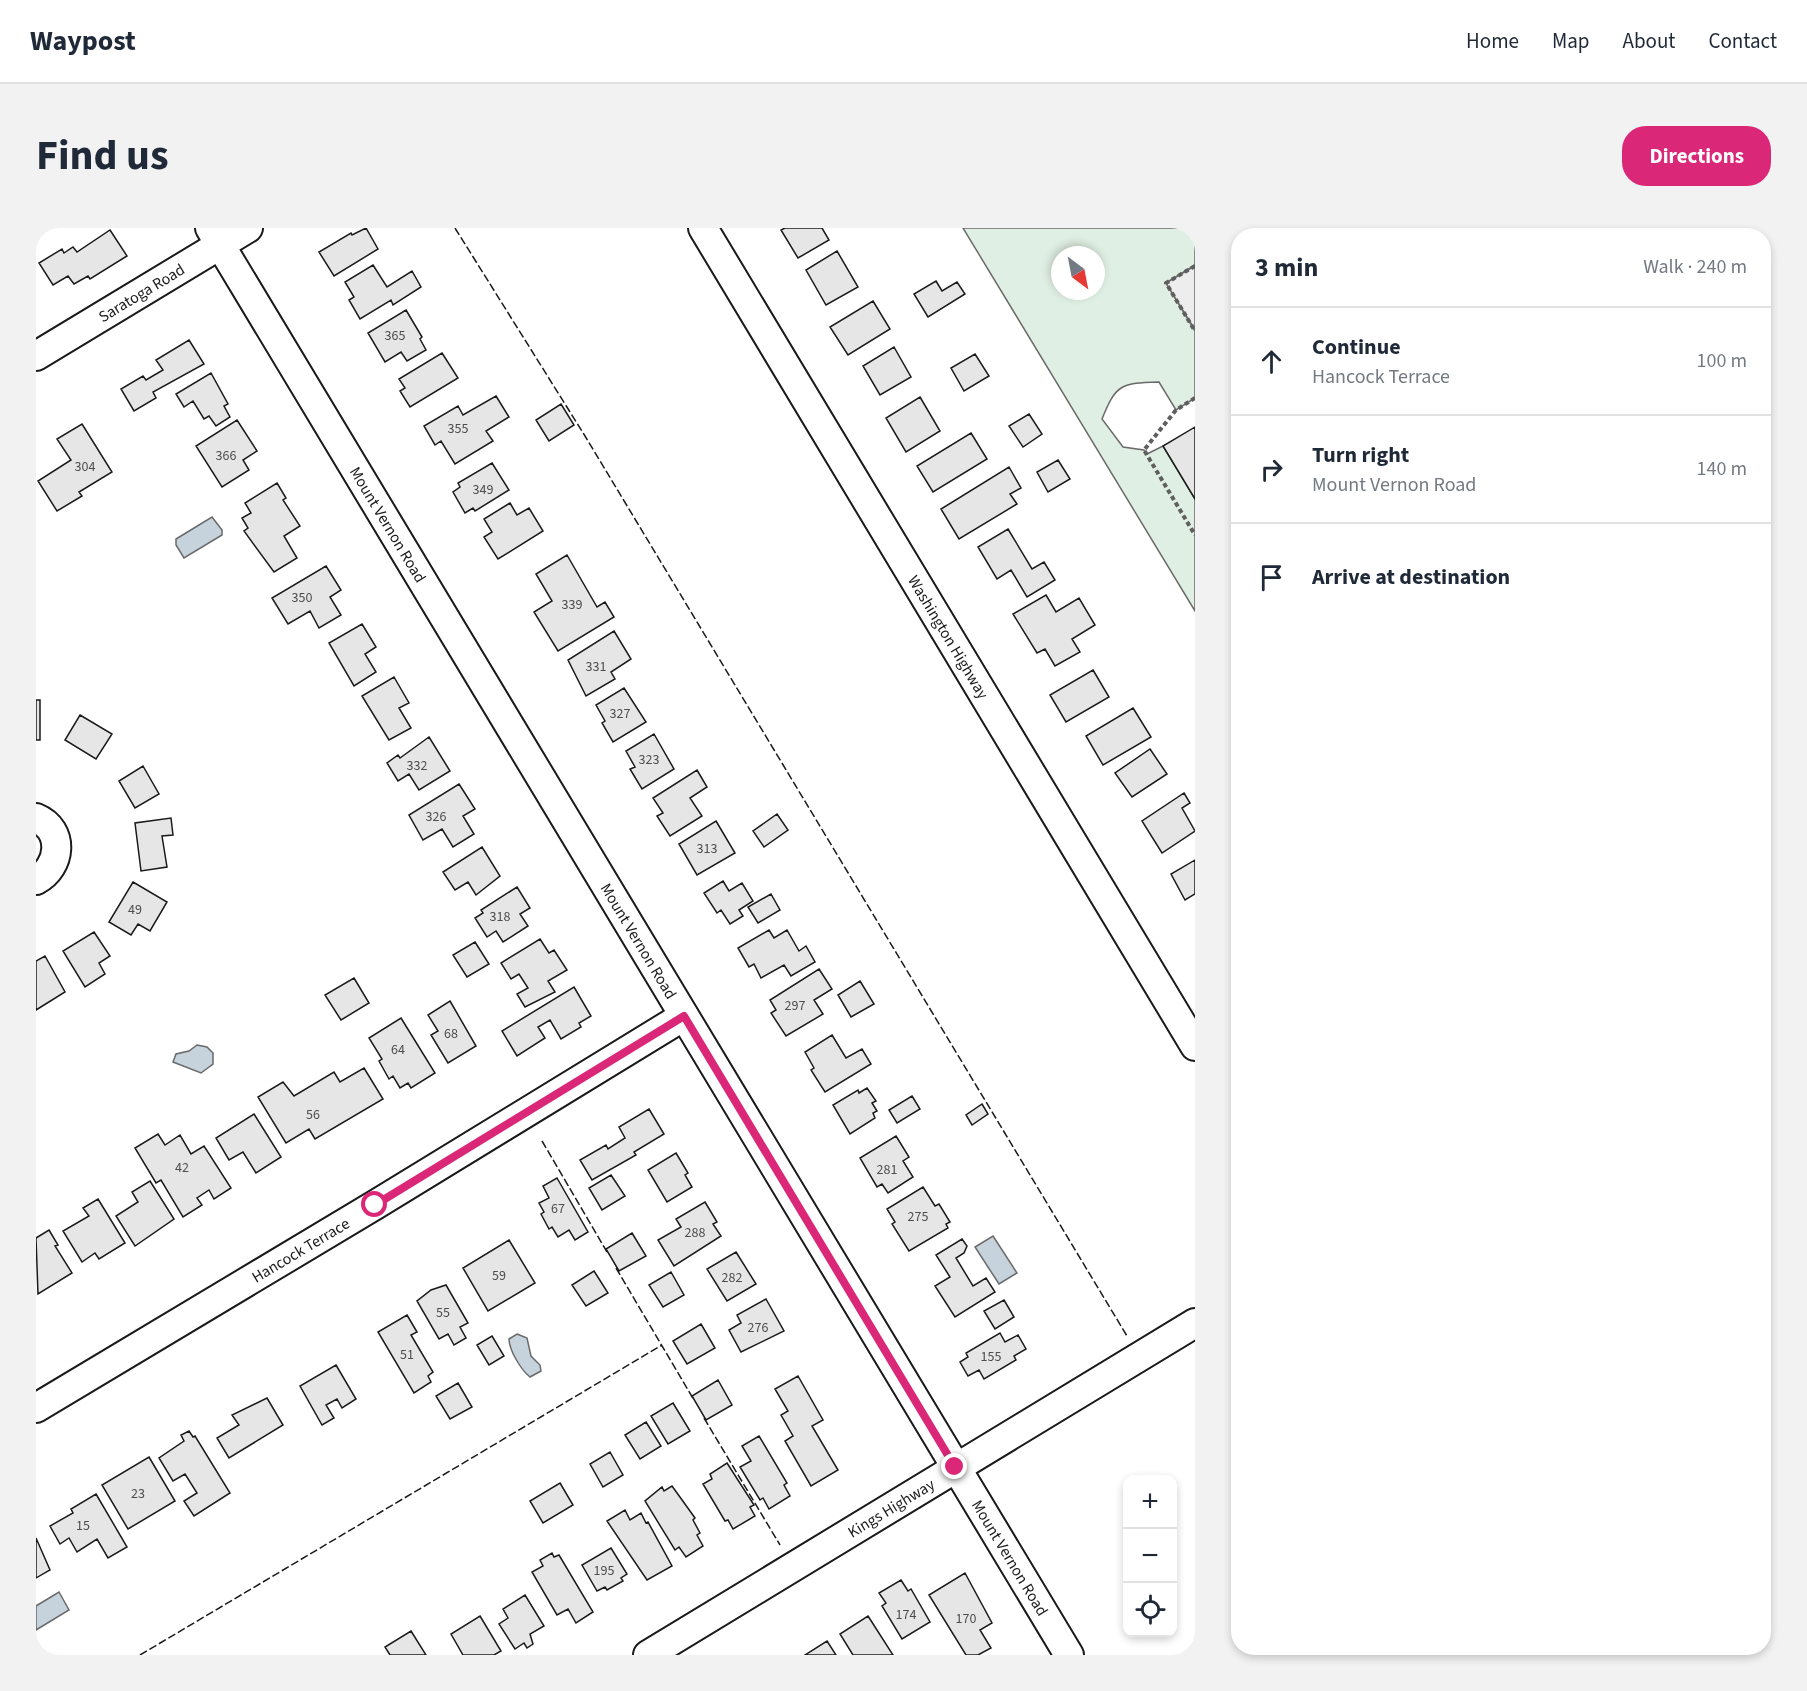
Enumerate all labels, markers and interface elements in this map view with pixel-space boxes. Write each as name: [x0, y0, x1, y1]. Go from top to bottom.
text: Waypost: [30, 21, 136, 61]
text: Home: [1466, 26, 1519, 56]
text: Map: [1552, 26, 1590, 56]
text: About: [1623, 26, 1675, 56]
text: Contact: [1708, 26, 1777, 56]
text: Find us: [36, 126, 169, 186]
button: Directions: [1622, 126, 1771, 186]
north arrow: [1051, 246, 1105, 300]
text: 3 min: [1255, 249, 1318, 286]
text: Walk · 240 m: [1643, 253, 1747, 281]
street label: Saratoga Road: [95, 259, 189, 328]
house number: 365: [385, 326, 405, 346]
text: Continue: [1312, 331, 1401, 363]
icon: ahead: [1255, 345, 1288, 378]
text: 100 m: [1697, 347, 1747, 375]
text: Hancock Terrace: [1312, 363, 1450, 391]
house number: 355: [448, 419, 468, 439]
text: Turn right: [1312, 439, 1409, 471]
house number: 366: [216, 446, 236, 466]
icon: right: [1255, 453, 1288, 486]
text: 140 m: [1697, 455, 1747, 483]
house number: 304: [75, 457, 95, 477]
street label: Mount Vernon Road: [344, 463, 431, 587]
text: Mount Vernon Road: [1312, 471, 1476, 499]
house number: 349: [473, 480, 493, 500]
icon: arrive: [1255, 561, 1288, 594]
text: Arrive at destination: [1312, 561, 1510, 593]
street label: Washington Highway: [902, 571, 994, 704]
house number: 350: [292, 588, 312, 608]
house number: 339: [562, 595, 582, 615]
house number: 331: [586, 657, 606, 677]
house number: 327: [610, 704, 630, 724]
house number: 323: [639, 750, 659, 770]
house number: 332: [407, 756, 427, 776]
house number: 326: [426, 807, 446, 827]
house number: 313: [697, 839, 717, 859]
street label: Mount Vernon Road: [595, 879, 682, 1003]
house number: 49: [128, 900, 142, 920]
house number: 318: [490, 907, 510, 927]
house number: 297: [785, 996, 805, 1016]
house number: 68: [444, 1024, 458, 1044]
house number: 64: [391, 1040, 405, 1060]
house number: 56: [306, 1105, 320, 1125]
house number: 42: [175, 1158, 189, 1178]
house number: 281: [877, 1160, 897, 1180]
route start: [361, 1191, 387, 1217]
house number: 67: [551, 1199, 565, 1219]
house number: 275: [908, 1207, 928, 1227]
street label: Hancock Terrace: [248, 1213, 354, 1288]
house number: 288: [685, 1223, 705, 1243]
house number: 59: [492, 1266, 506, 1286]
house number: 282: [722, 1268, 742, 1288]
house number: 55: [436, 1303, 450, 1323]
house number: 276: [748, 1318, 768, 1338]
house number: 51: [400, 1345, 414, 1365]
house number: 155: [981, 1347, 1001, 1367]
route end: [941, 1453, 967, 1479]
street label: Kings Highway: [844, 1473, 939, 1543]
map controls: [1123, 1475, 1177, 1637]
button: +: [1123, 1475, 1177, 1529]
house number: 23: [131, 1484, 145, 1504]
street label: Mount Vernon Road: [966, 1496, 1053, 1620]
house number: 15: [76, 1516, 90, 1536]
button: −: [1123, 1529, 1177, 1583]
house number: 195: [594, 1561, 614, 1581]
button: locate: [1123, 1583, 1177, 1637]
house number: 174: [896, 1605, 916, 1625]
house number: 170: [956, 1609, 976, 1629]

